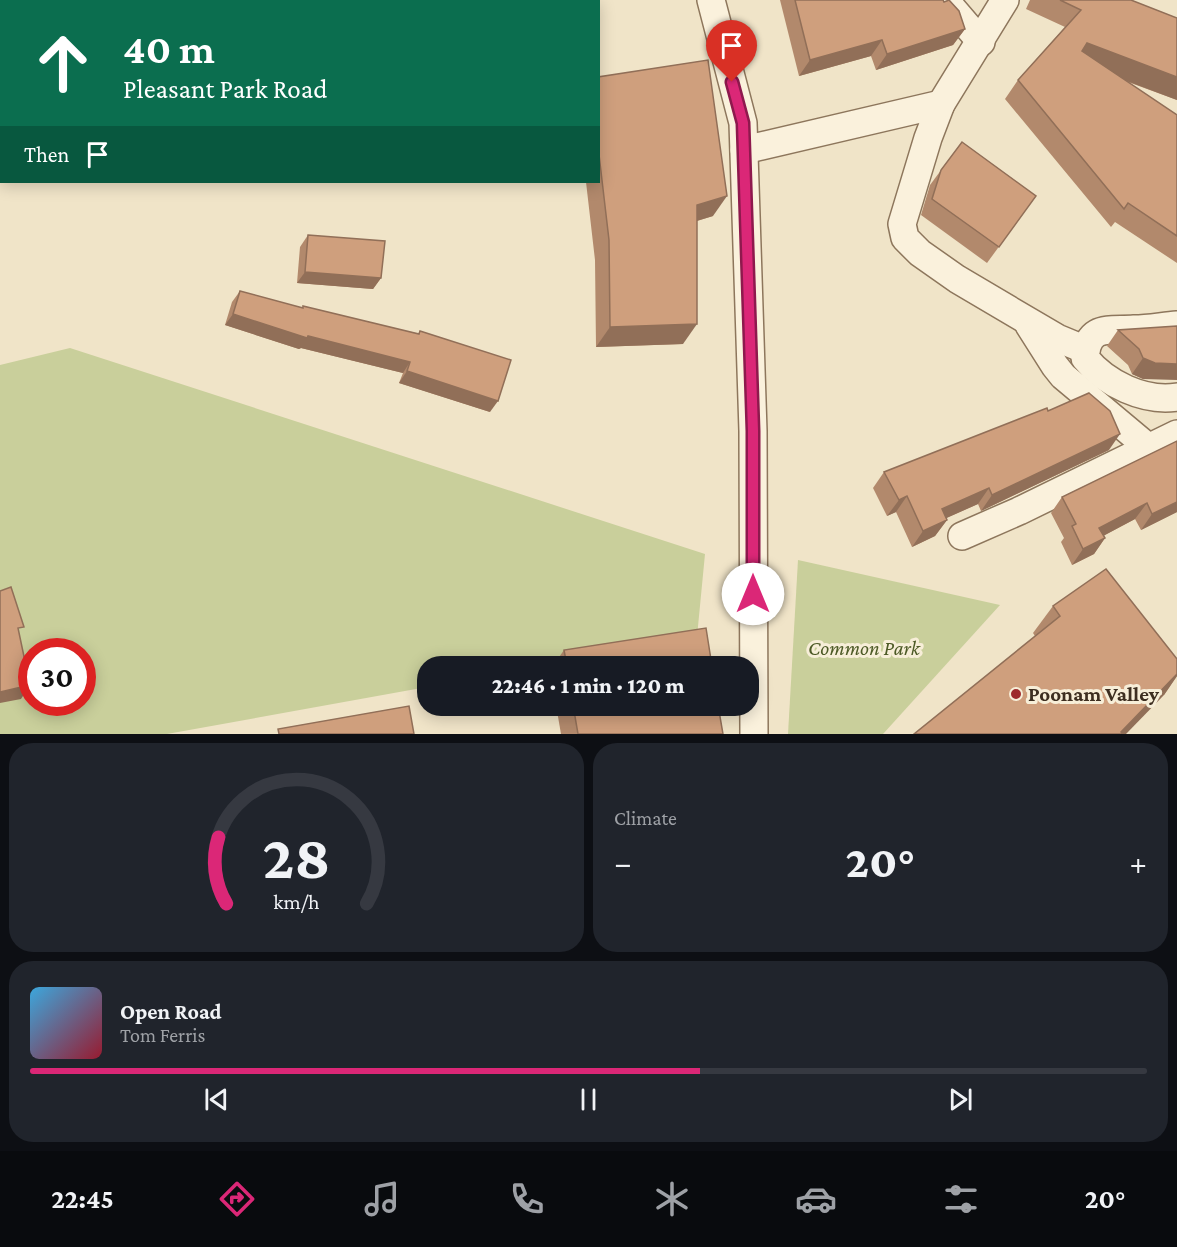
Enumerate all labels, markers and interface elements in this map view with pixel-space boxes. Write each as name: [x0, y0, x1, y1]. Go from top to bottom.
pin: [706, 20, 757, 82]
icon: ahead: [24, 24, 102, 102]
text: 40 m: [123, 25, 215, 72]
icon: arrive: [715, 29, 748, 62]
text: Pleasant Park Road: [123, 74, 327, 104]
icon: arrive: [81, 138, 114, 171]
text: Then: [24, 142, 69, 167]
position arrow: [721, 562, 785, 626]
park label: Common Park: [808, 636, 921, 660]
speed limit sign: 30: [18, 638, 96, 716]
text: 22:46 · 1 min · 120 m: [492, 673, 684, 698]
place label: Poonam Valley: [1028, 682, 1160, 706]
marker: Poonam Valley: [1009, 687, 1023, 701]
text: Climate: [614, 807, 677, 829]
text: 28: [262, 822, 331, 891]
text: 20°: [846, 837, 915, 887]
text: −: [614, 844, 631, 881]
text: +: [1130, 844, 1147, 881]
text: km/h: [273, 891, 320, 915]
text: Open Road: [120, 999, 222, 1024]
text: Tom Ferris: [120, 1024, 205, 1046]
icon: previous: [200, 1083, 233, 1116]
icon: pause: [572, 1083, 605, 1116]
icon: next: [944, 1083, 977, 1116]
icon: directions: [216, 1178, 258, 1220]
icon: music: [361, 1178, 403, 1220]
icon: phone: [506, 1178, 548, 1220]
icon: climate: [651, 1178, 693, 1220]
icon: car: [795, 1178, 837, 1220]
icon: filters: [940, 1178, 982, 1220]
text: 22:45: [51, 1184, 114, 1214]
text: 20°: [1085, 1184, 1126, 1214]

